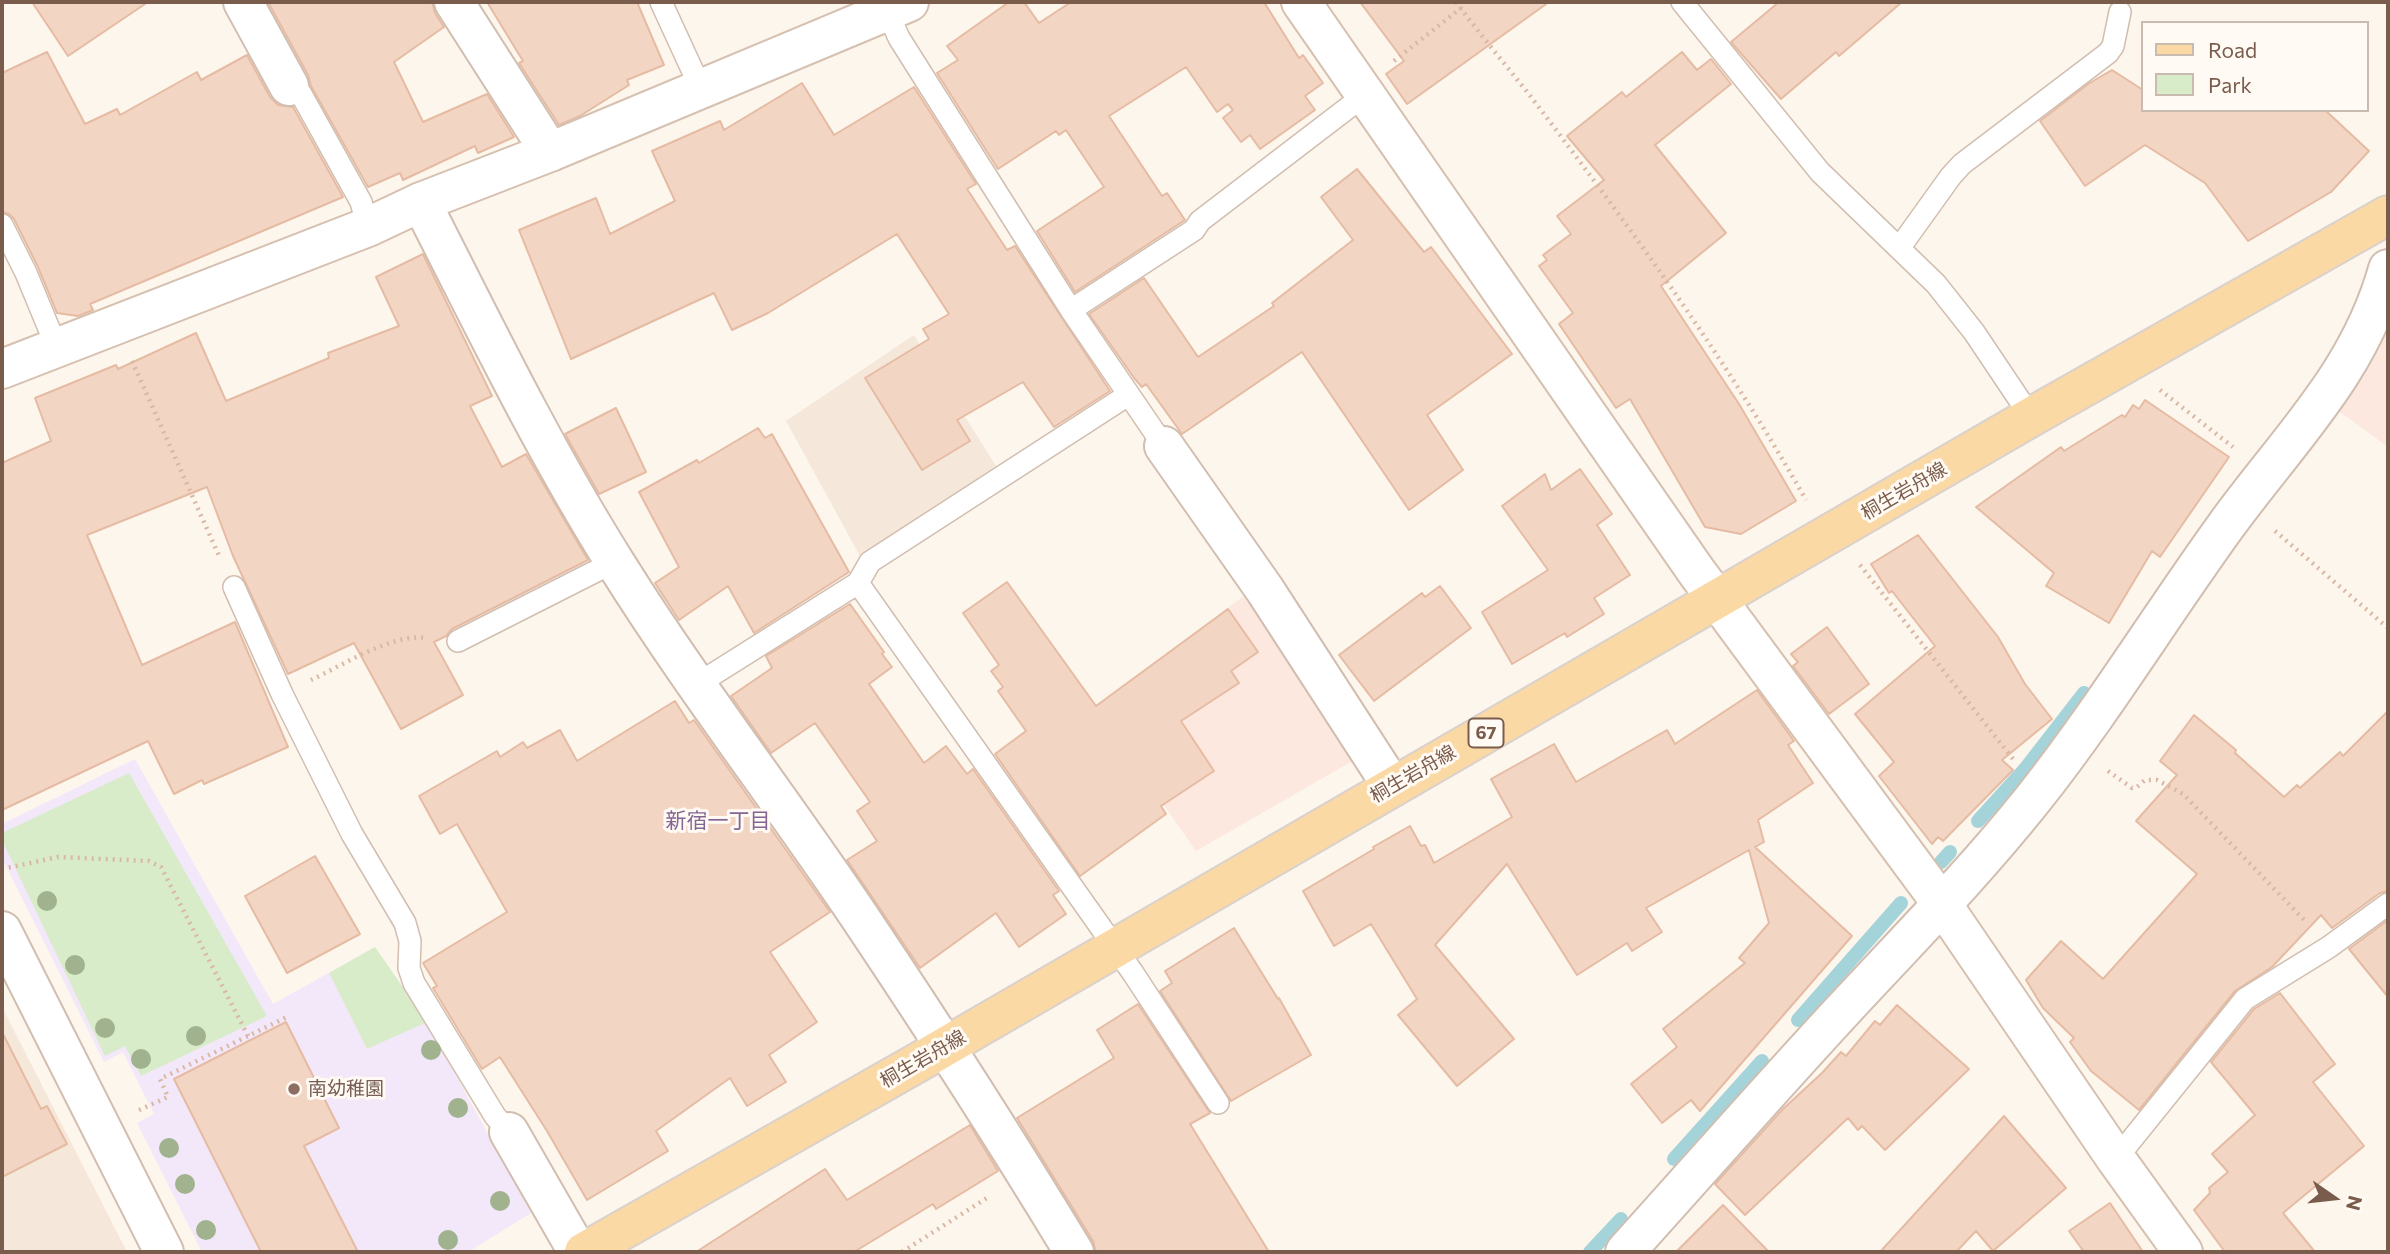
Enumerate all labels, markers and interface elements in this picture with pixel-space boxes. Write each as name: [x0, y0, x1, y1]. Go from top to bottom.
legend: [2142, 21, 2369, 112]
text: Road: [2208, 37, 2257, 62]
text: Park: [2208, 72, 2252, 97]
street label: 桐生岩舟線: [1857, 457, 1951, 525]
road number: 67: [1468, 718, 1504, 748]
street label: 桐生岩舟線: [1366, 740, 1460, 808]
district label: 新宿一丁目: [666, 808, 770, 834]
street label: 桐生岩舟線: [876, 1025, 970, 1093]
place label: 南幼稚園: [308, 1078, 384, 1100]
marker: 南幼稚園: [286, 1081, 302, 1097]
north arrow: [2299, 1163, 2369, 1233]
text: N: [2342, 1193, 2368, 1213]

